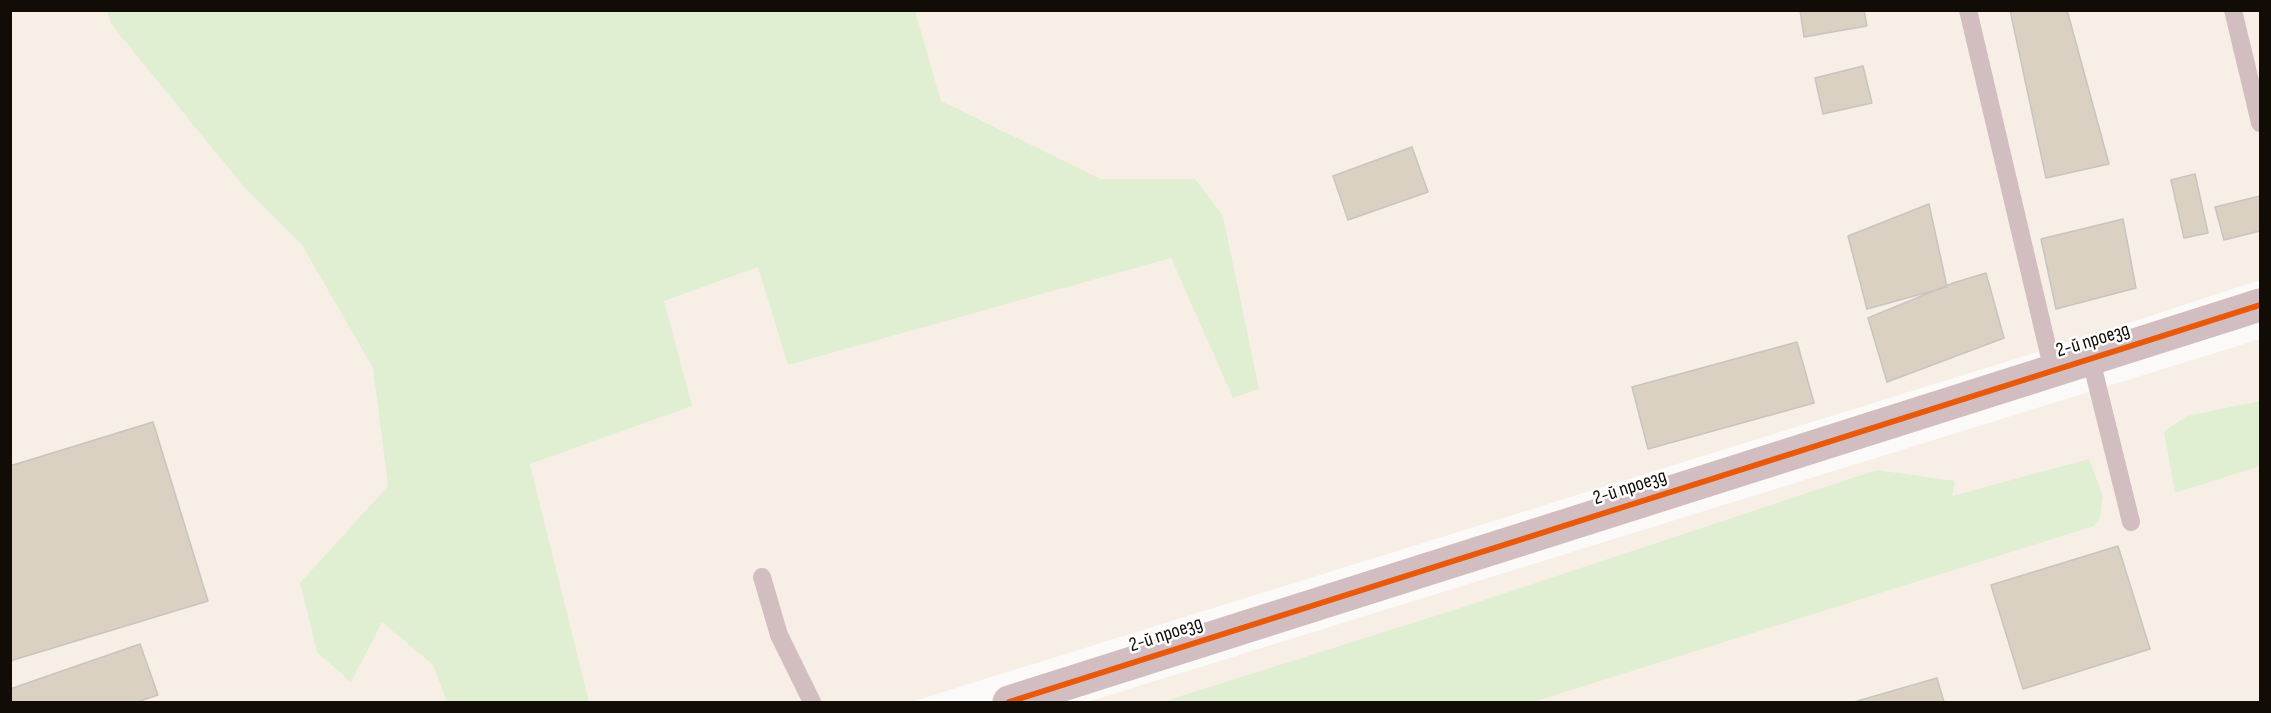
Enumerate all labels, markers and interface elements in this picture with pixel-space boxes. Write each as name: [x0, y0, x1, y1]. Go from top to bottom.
street label: 2-й проезд: [2053, 318, 2133, 364]
street label: 2-й проезд: [1590, 465, 1670, 511]
street label: 2-й проезд: [1126, 612, 1206, 658]

